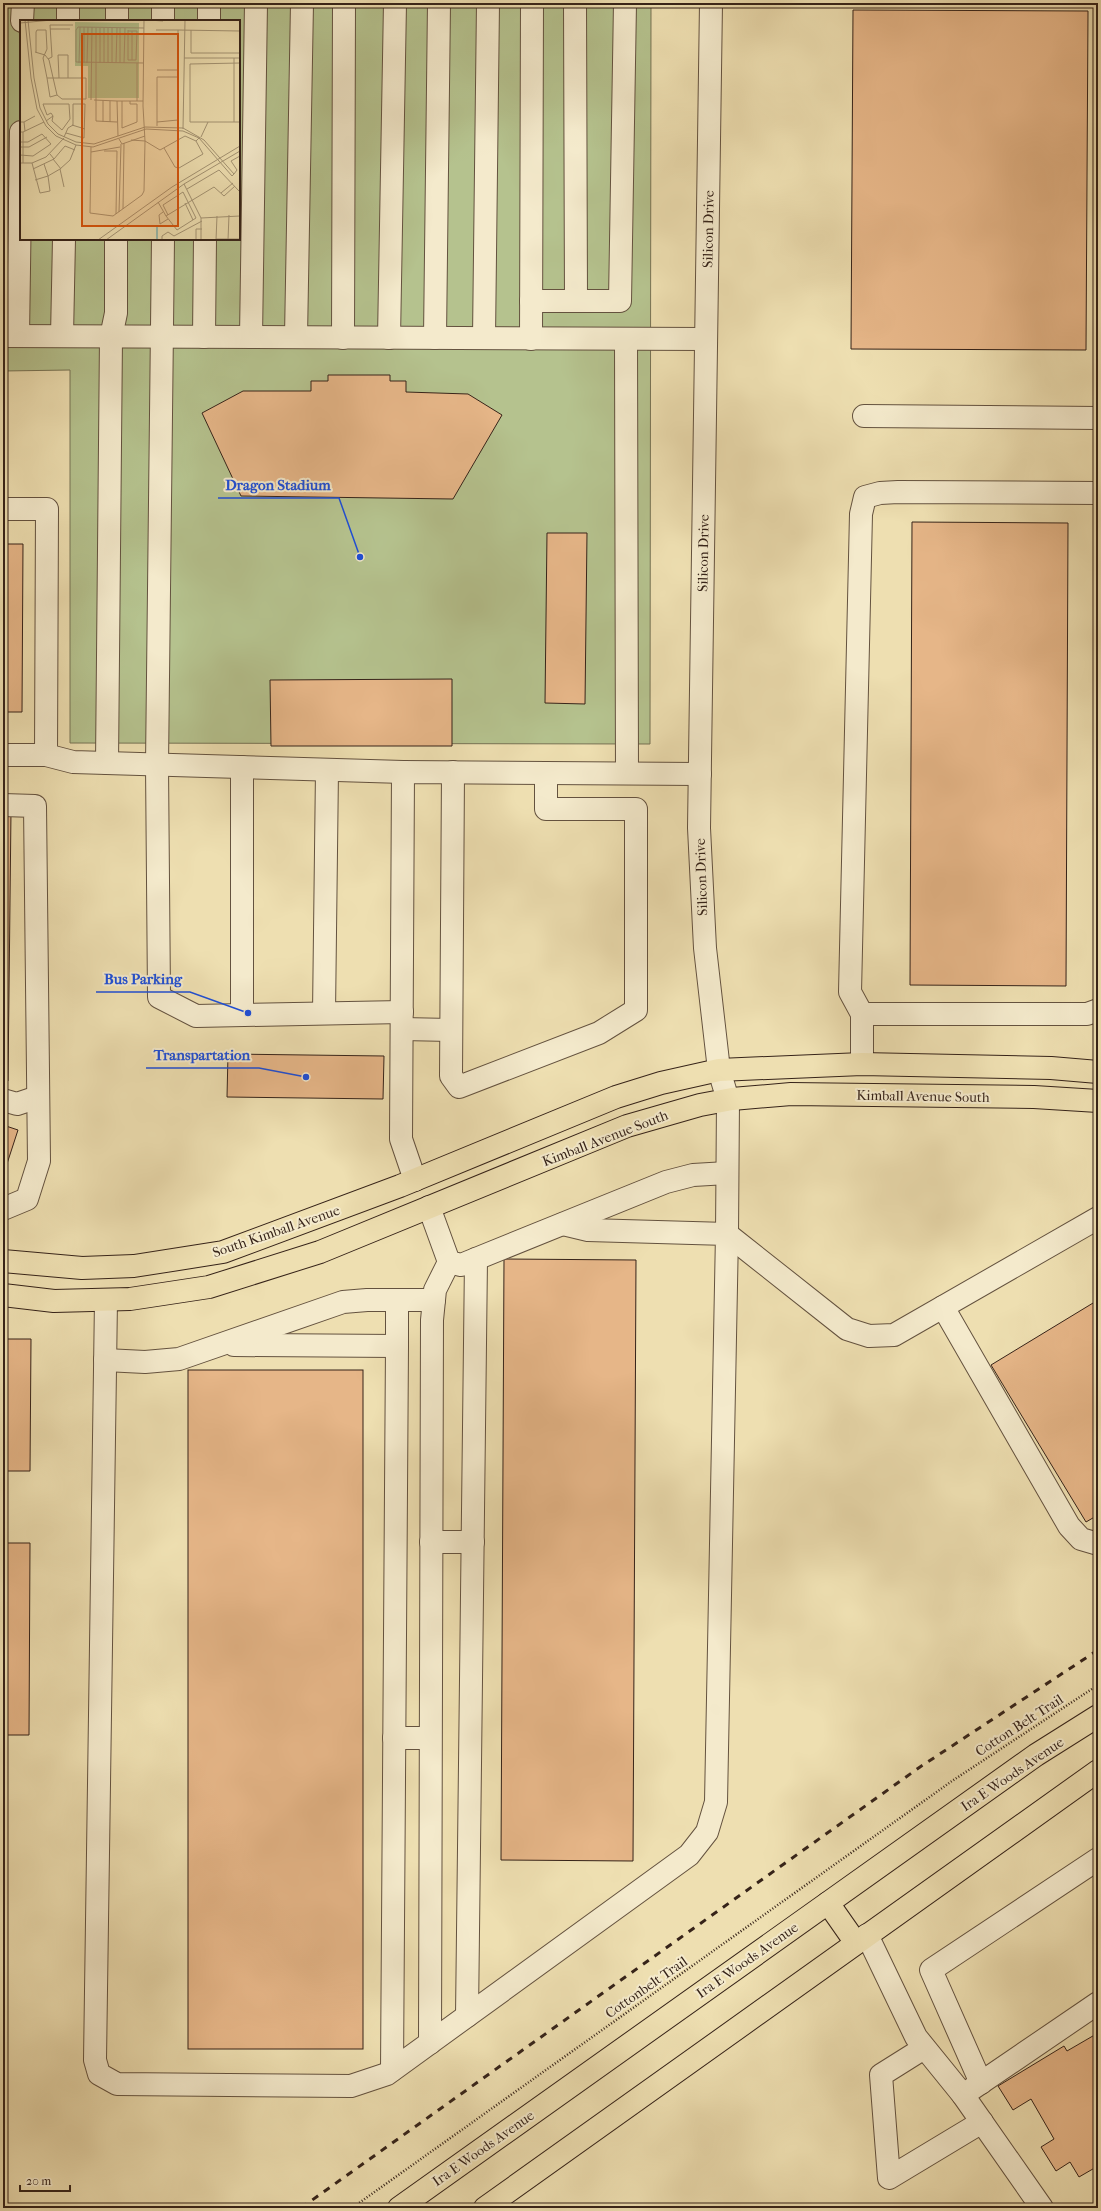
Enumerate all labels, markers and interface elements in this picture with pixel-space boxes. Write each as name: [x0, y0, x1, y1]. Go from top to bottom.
inset map: [20, 20, 240, 240]
street label: Silicon Drive: [699, 190, 718, 268]
callout: Dragon Stadium: [218, 471, 339, 498]
text: Dragon Stadium: [225, 476, 331, 494]
street label: Silicon Drive: [694, 514, 713, 592]
street label: Silicon Drive: [692, 838, 711, 916]
callout: Bus Parking: [96, 965, 190, 992]
text: Bus Parking: [104, 970, 183, 988]
callout: Transpartation: [146, 1041, 259, 1068]
text: Transpartation: [153, 1046, 250, 1064]
street label: Kimball Avenue South: [856, 1087, 990, 1106]
street label: Kimball Avenue South: [540, 1107, 671, 1170]
street label: South Kimball Avenue: [210, 1202, 342, 1261]
street label: Cotton Belt Trail: [972, 1691, 1066, 1760]
street label: Ira E Woods Avenue: [958, 1734, 1067, 1815]
street label: Ira E Woods Avenue: [693, 1919, 802, 2002]
street label: Cottonbelt Trail: [602, 1953, 691, 2022]
street label: Ira E Woods Avenue: [429, 2107, 538, 2190]
scale bar: [20, 2167, 70, 2193]
text: 20 m: [26, 2174, 51, 2188]

